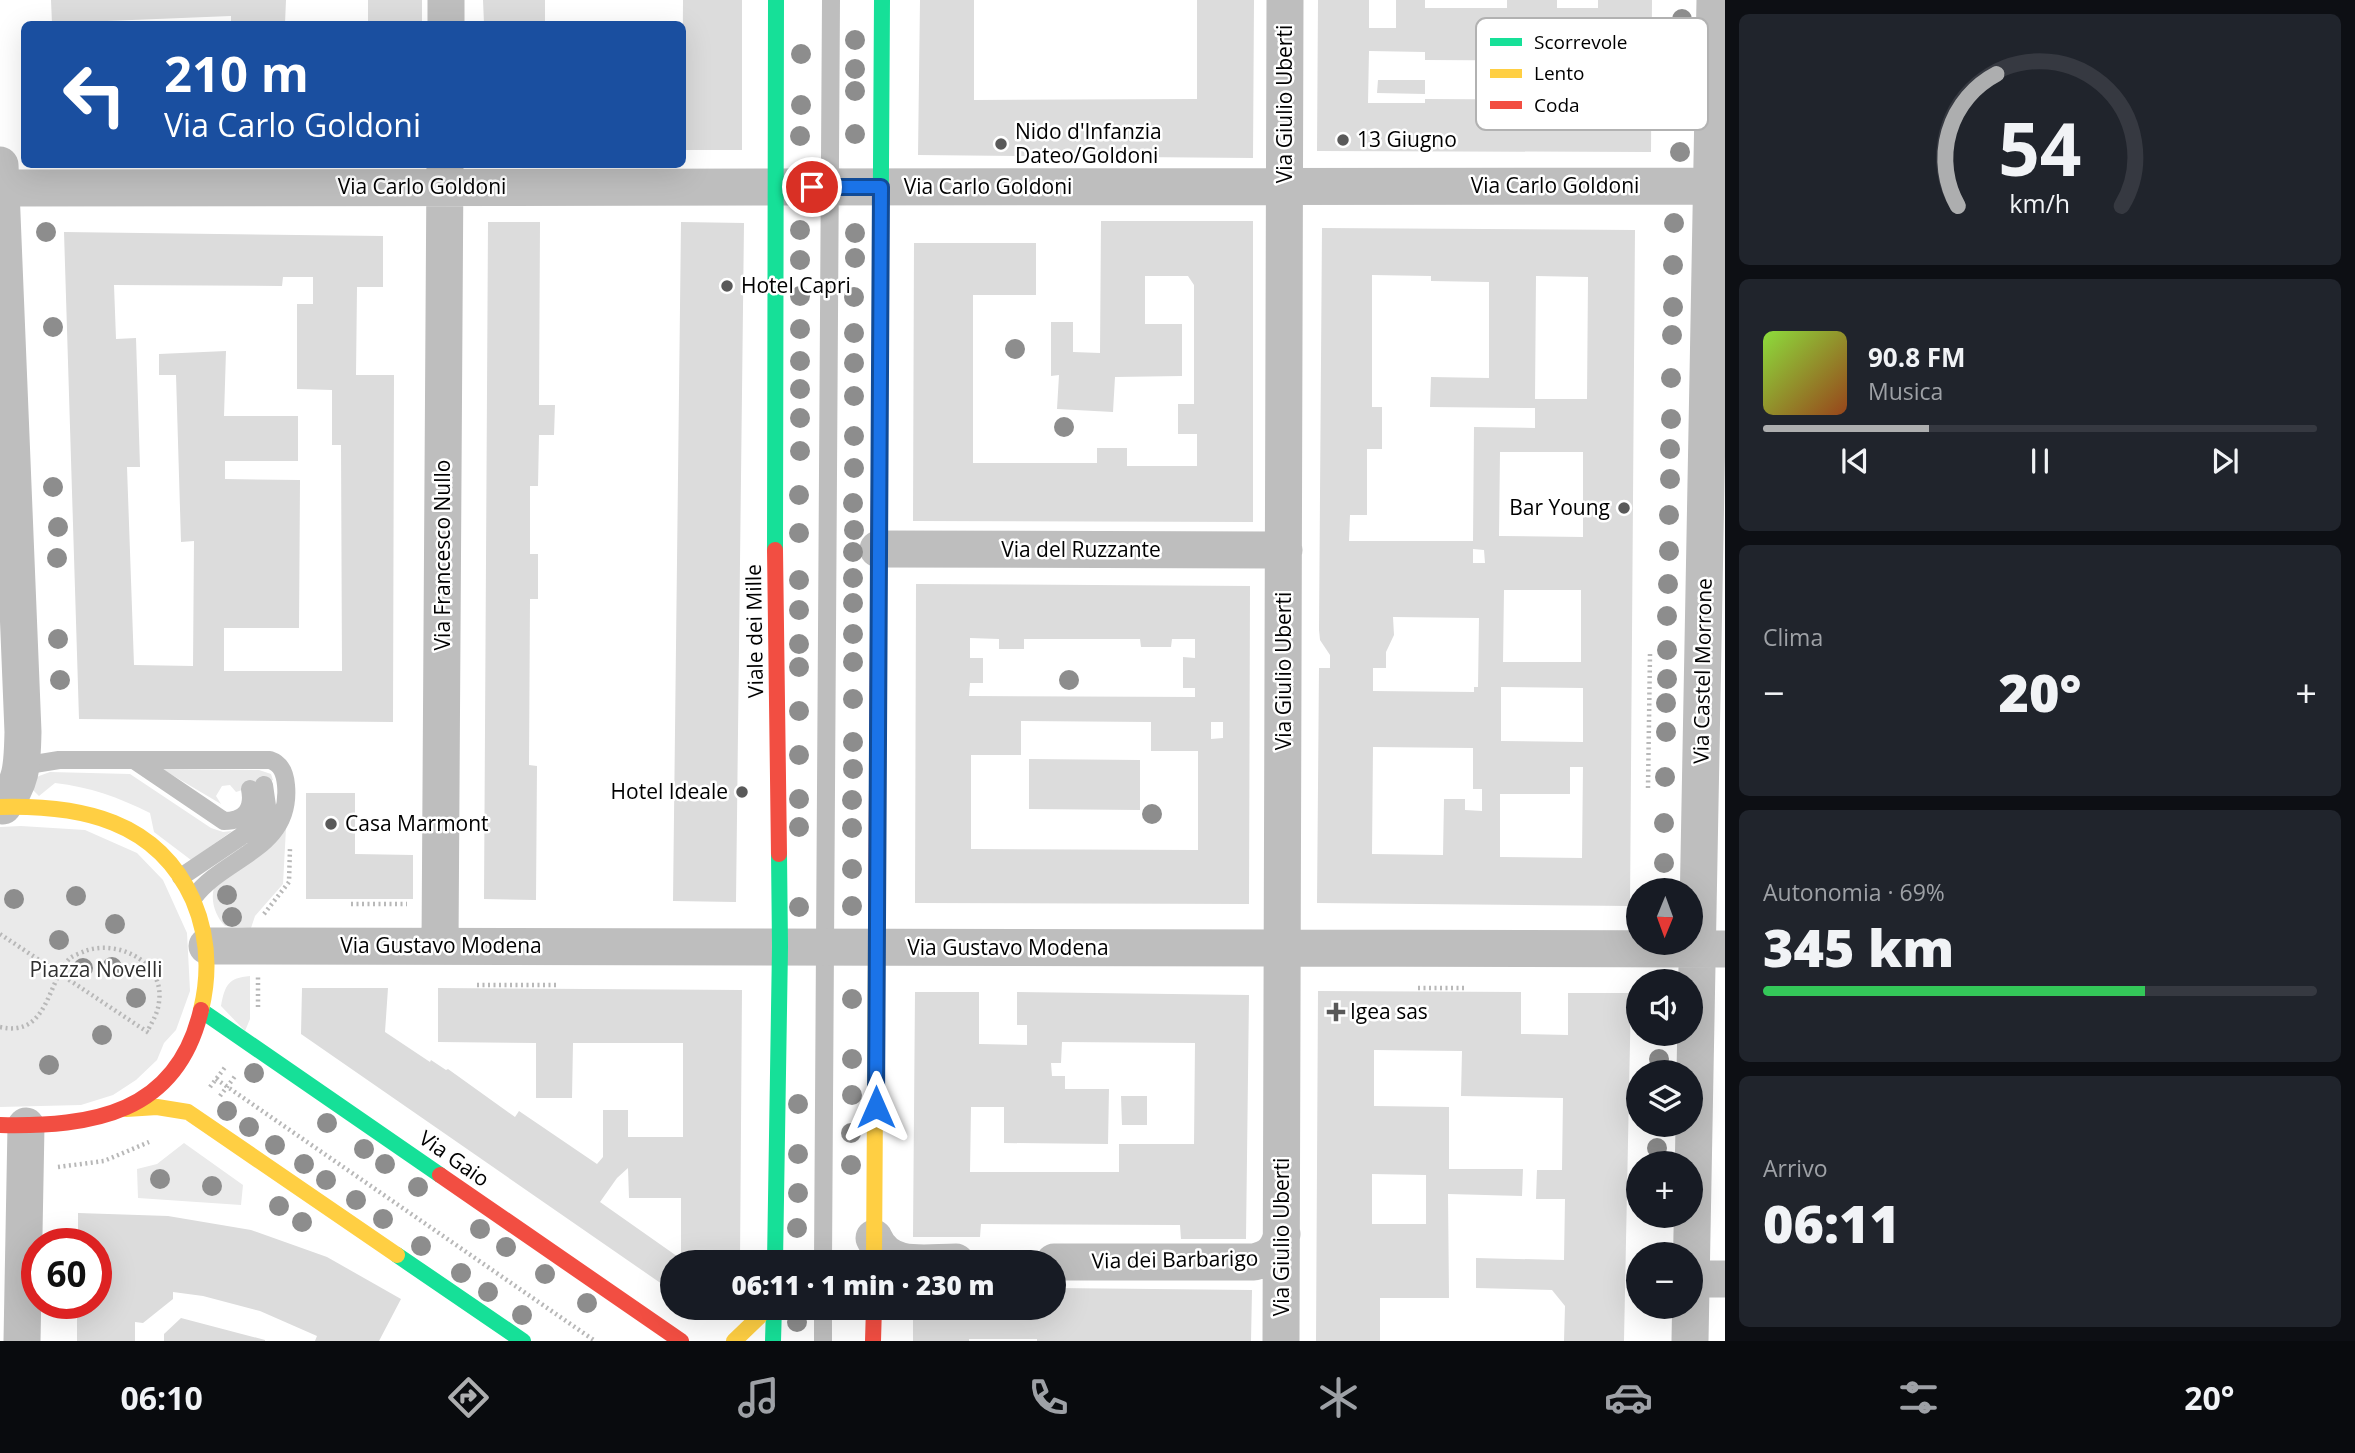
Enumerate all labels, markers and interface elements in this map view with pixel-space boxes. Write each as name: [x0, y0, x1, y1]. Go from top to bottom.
legend: [1476, 18, 1708, 130]
street label: Via Giulio Uberti: [1270, 25, 1298, 183]
text: Scorrevole: [1534, 29, 1628, 55]
text: 210 m: [164, 40, 309, 106]
icon: left: [49, 49, 140, 140]
text: Lento: [1534, 60, 1584, 86]
text: Coda: [1534, 92, 1580, 118]
text: 54: [1998, 98, 2082, 197]
text: Via Carlo Goldoni: [164, 103, 421, 146]
place label: Nido d'Infanzia Dateo/Goldoni: [1015, 117, 1162, 169]
place label: 13 Giugno: [1357, 125, 1457, 153]
marker: 13 Giugno: [1335, 132, 1351, 148]
marker: Nido d'Infanzia Dateo/Goldoni: [993, 136, 1009, 152]
pin: [782, 157, 842, 217]
icon: arrive: [793, 168, 831, 206]
street label: Via Carlo Goldoni: [1471, 171, 1639, 199]
street label: Via Carlo Goldoni: [338, 172, 506, 200]
street label: Via Carlo Goldoni: [904, 172, 1072, 200]
text: km/h: [2010, 186, 2070, 220]
place label: Hotel Capri: [741, 271, 851, 299]
marker: Hotel Capri: [719, 278, 735, 294]
text: 90.8 FM: [1868, 339, 1966, 375]
text: Musica: [1868, 375, 1943, 407]
icon: previous: [1836, 442, 1874, 480]
icon: pause: [2021, 442, 2059, 480]
icon: next: [2206, 442, 2244, 480]
street label: Via Francesco Nullo: [428, 460, 456, 650]
place label: Bar Young: [1509, 493, 1610, 521]
marker: Bar Young: [1616, 500, 1632, 516]
street label: Via del Ruzzante: [1001, 535, 1161, 563]
street label: Viale dei Mille: [739, 564, 769, 698]
street label: Via Castel Morrone: [1686, 578, 1718, 764]
street label: Via Giulio Uberti: [1269, 592, 1297, 750]
text: Clima: [1763, 621, 1823, 653]
text: 20°: [1999, 656, 2081, 727]
text: −: [1763, 666, 1785, 718]
text: +: [2295, 666, 2317, 718]
place label: Hotel Ideale: [611, 777, 728, 805]
marker: Hotel Ideale: [734, 784, 750, 800]
place label: Casa Marmont: [345, 809, 489, 837]
marker: Casa Marmont: [323, 816, 339, 832]
text: Autonomia · 69%: [1763, 876, 1945, 908]
north arrow: [1626, 878, 1703, 956]
map controls: [1626, 878, 1703, 1319]
text: 345 km: [1763, 911, 1954, 982]
street label: Via Gustavo Modena: [340, 931, 542, 959]
street label: Via Gustavo Modena: [907, 933, 1109, 961]
park label: Piazza Novelli: [29, 955, 163, 983]
button: sound: [1626, 969, 1703, 1046]
place label: Igea sas: [1350, 997, 1428, 1025]
marker: Igea sas: [1328, 1004, 1344, 1020]
button: layers: [1626, 1060, 1703, 1137]
position arrow: [839, 1070, 913, 1144]
street label: Via Gaio: [414, 1124, 495, 1193]
button: +: [1626, 1151, 1703, 1228]
text: Arrivo: [1763, 1152, 1827, 1184]
street label: Via Giulio Uberti: [1267, 1158, 1295, 1316]
text: 06:11: [1763, 1187, 1900, 1258]
speed limit sign: 60: [21, 1228, 112, 1319]
button: −: [1626, 1242, 1703, 1319]
street label: Via dei Barbarigo: [1091, 1244, 1259, 1274]
text: 06:11 · 1 min · 230 m: [732, 1267, 994, 1303]
icon: directions: [444, 1373, 493, 1422]
icon: music: [734, 1373, 783, 1422]
icon: phone: [1024, 1373, 1073, 1422]
icon: climate: [1314, 1373, 1363, 1422]
icon: car: [1604, 1373, 1653, 1422]
icon: filters: [1894, 1373, 1943, 1422]
text: 06:10: [121, 1376, 203, 1419]
text: 20°: [2184, 1376, 2234, 1419]

